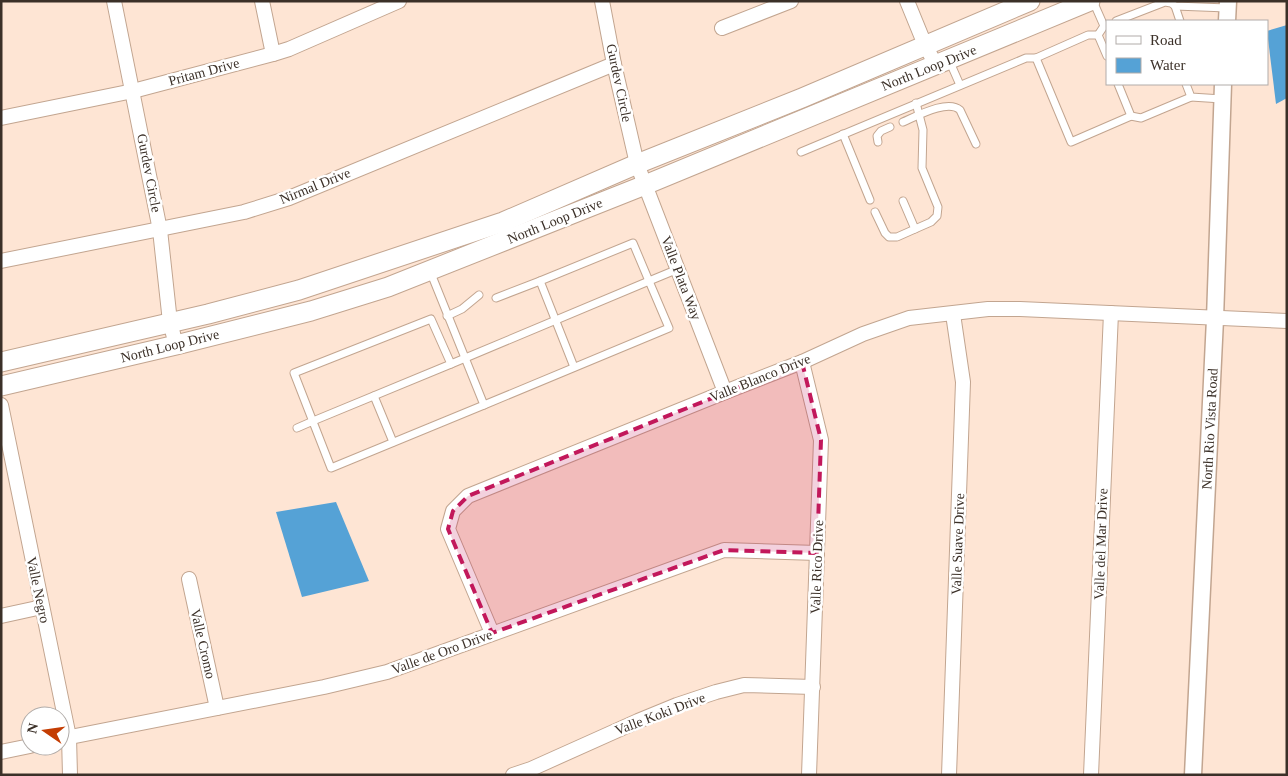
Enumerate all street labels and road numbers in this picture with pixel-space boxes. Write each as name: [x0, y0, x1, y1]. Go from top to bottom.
street label: Gurdev Circle: [603, 42, 635, 124]
street label: North Loop Drive: [879, 42, 979, 94]
street label: Pritam Drive: [167, 55, 241, 89]
street label: Gurdev Circle: [134, 132, 164, 214]
street label: Nirmal Drive: [277, 165, 353, 207]
street label: North Loop Drive: [505, 195, 605, 247]
street label: Valle Plata Way: [658, 234, 704, 322]
street label: North Loop Drive: [119, 326, 221, 366]
street label: Valle Blanco Drive: [707, 351, 813, 405]
street label: North Rio Vista Road: [1199, 368, 1221, 490]
street label: Valle del Mar Drive: [1092, 488, 1110, 600]
street label: Valle Suave Drive: [949, 493, 967, 595]
street label: Valle Rico Drive: [808, 520, 826, 614]
street label: Valle Negro: [24, 556, 52, 624]
street label: Valle Cromo: [188, 608, 218, 680]
street label: Valle de Oro Drive: [390, 627, 494, 677]
street label: Valle Koki Drive: [613, 690, 707, 738]

